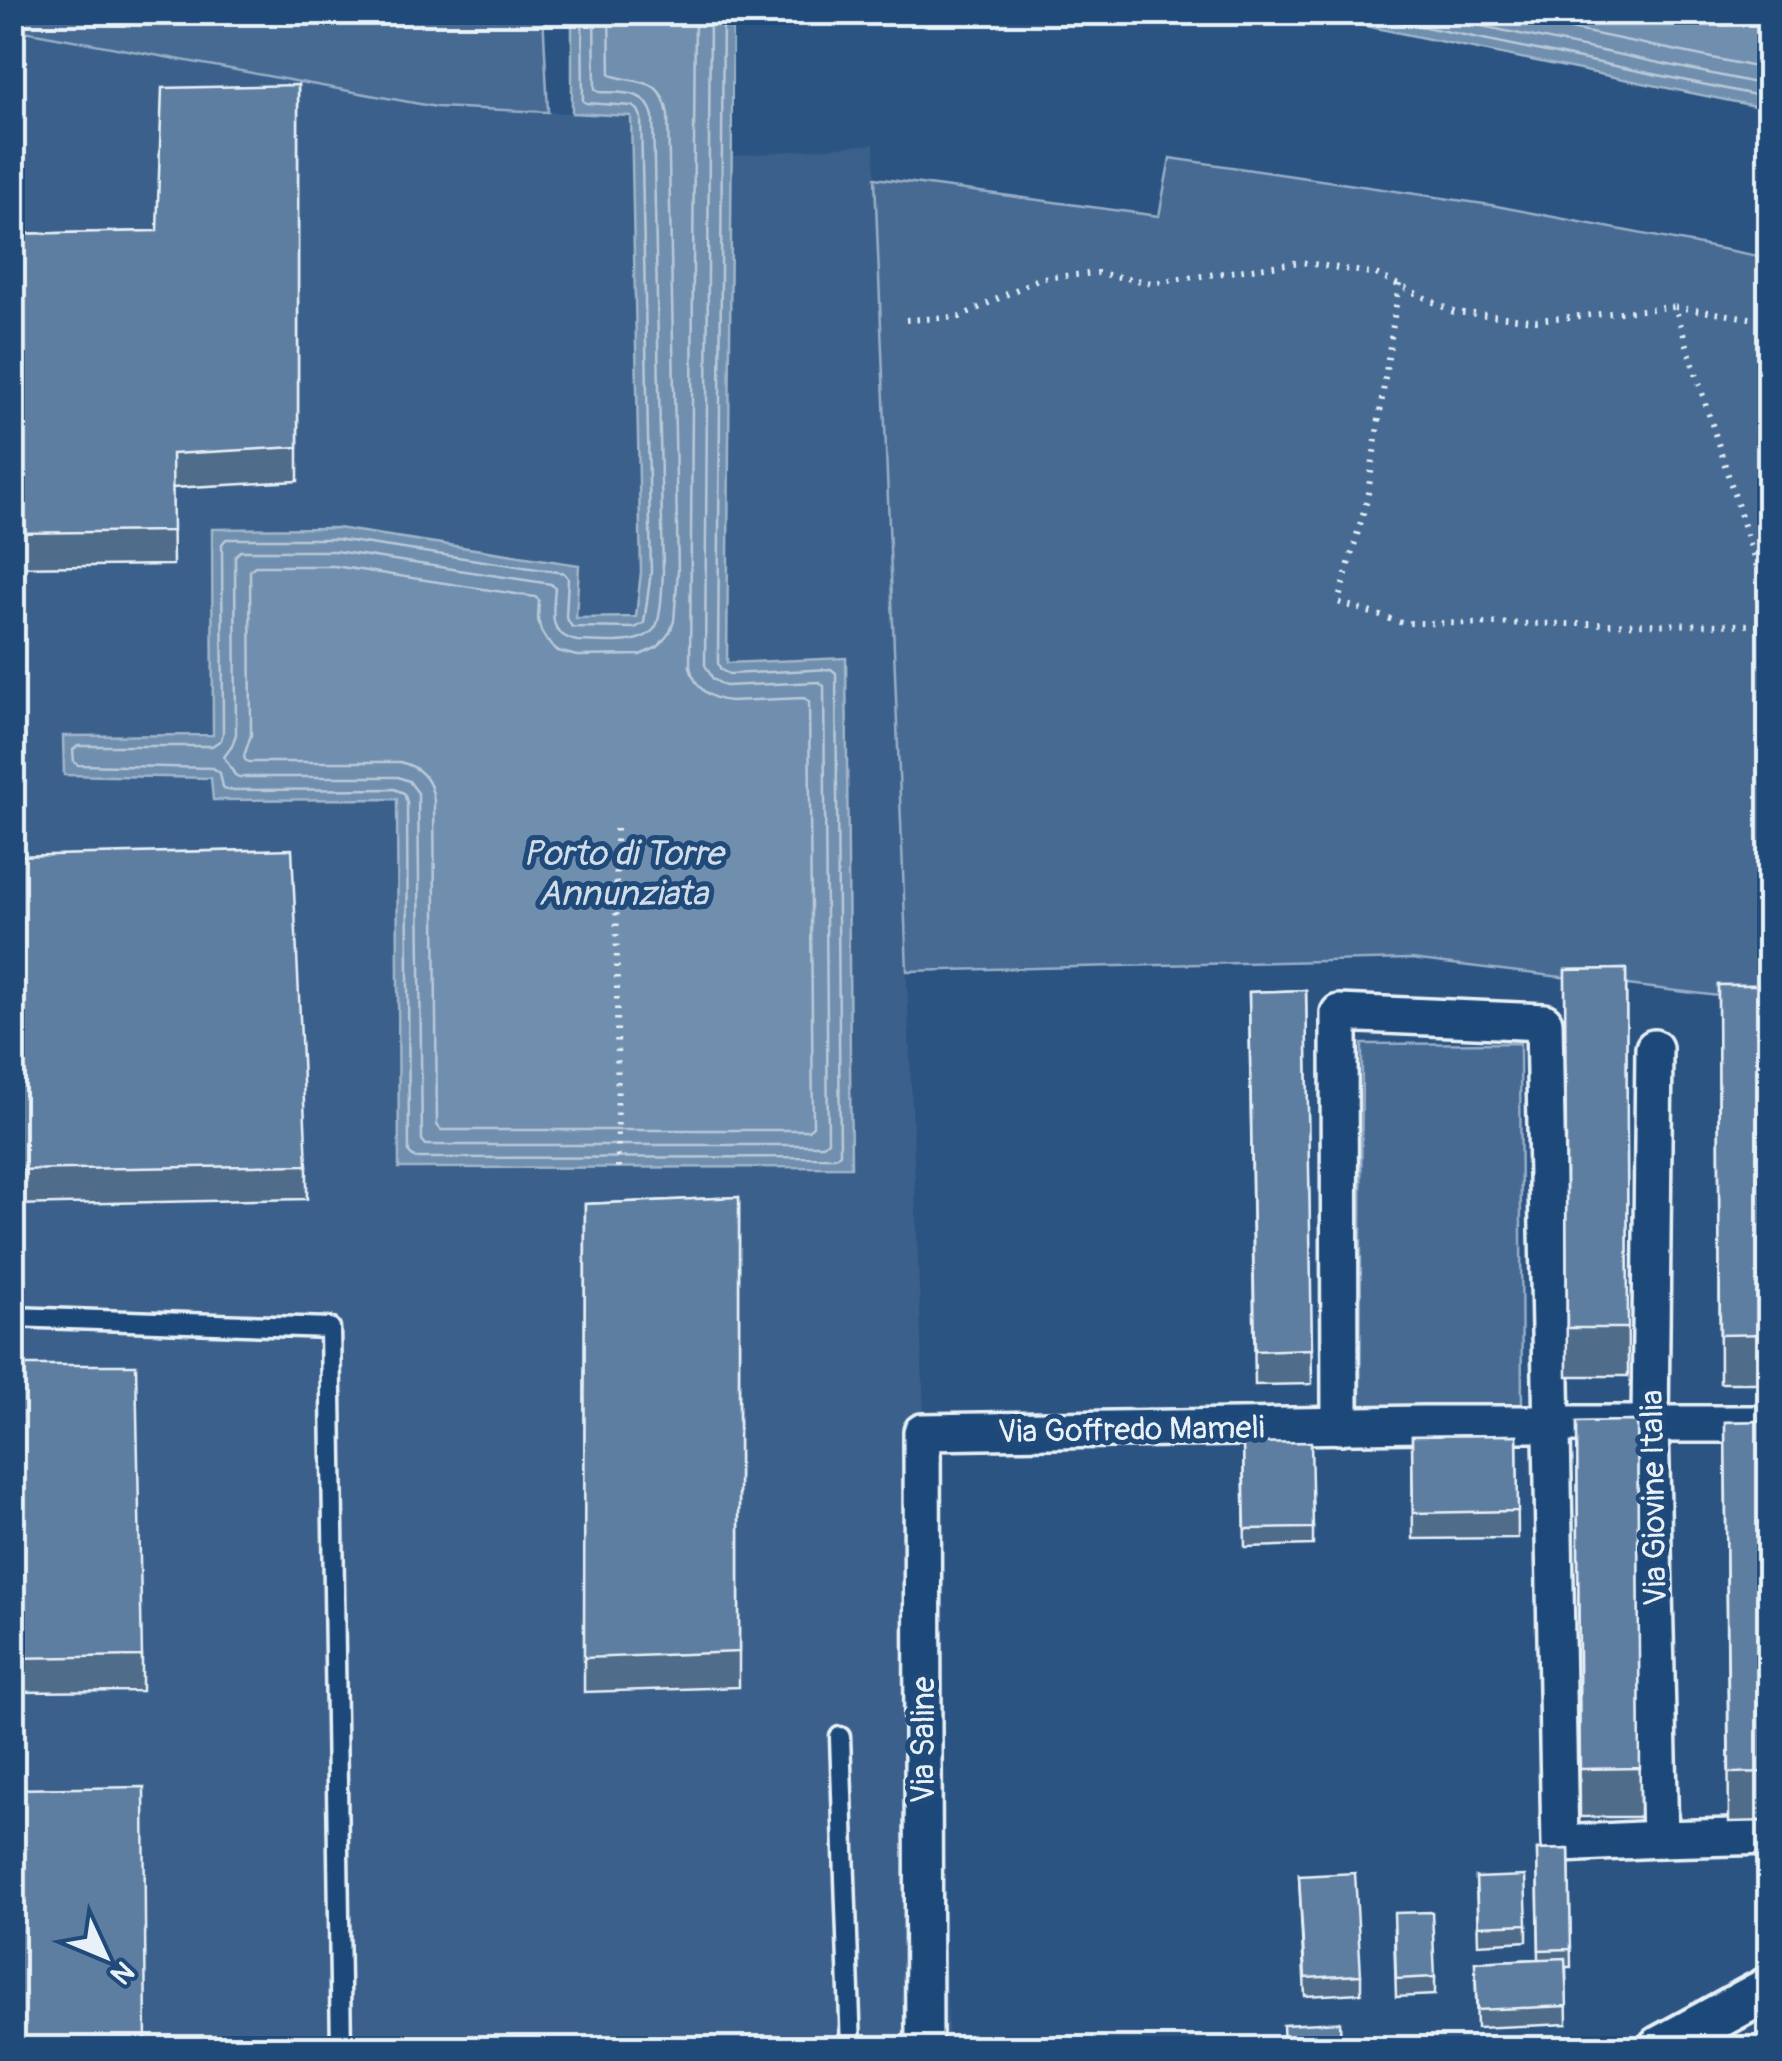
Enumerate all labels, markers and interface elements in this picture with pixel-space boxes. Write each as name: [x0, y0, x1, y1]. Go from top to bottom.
water label: Porto di Torre Annunziata: [523, 832, 727, 916]
street label: Via Giovine Italia: [1632, 1389, 1676, 1607]
street label: Via Goffredo Mameli: [997, 1408, 1265, 1452]
street label: Via Saline: [904, 1676, 944, 1804]
north arrow: [55, 1906, 155, 2006]
text: N: [103, 1953, 141, 1991]

